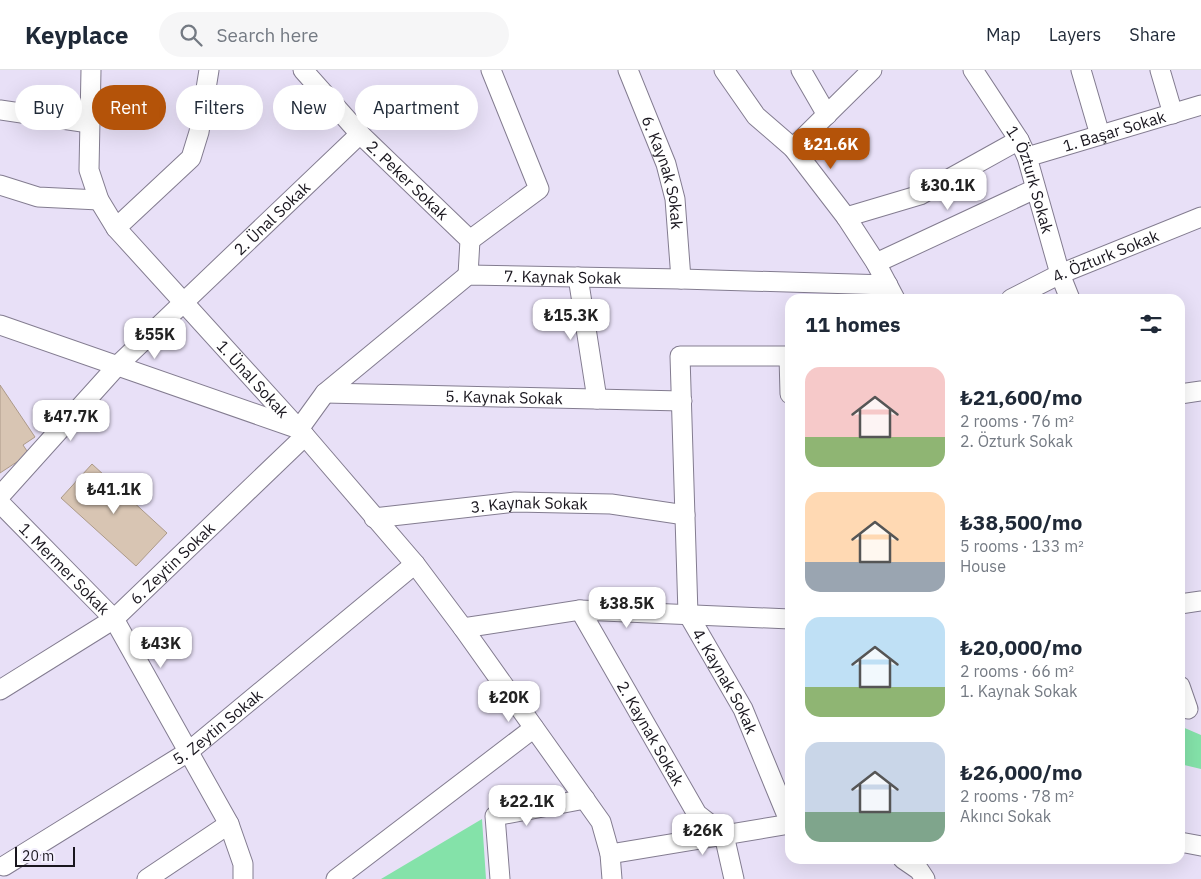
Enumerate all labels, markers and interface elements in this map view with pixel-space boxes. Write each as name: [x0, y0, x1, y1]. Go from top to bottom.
search box: [159, 12, 509, 57]
text: Keyplace: [25, 19, 129, 51]
icon: search: [177, 21, 205, 49]
text: Search here: [217, 23, 318, 47]
text: Map: [986, 23, 1021, 46]
text: Layers: [1049, 23, 1101, 46]
text: Share: [1129, 23, 1176, 46]
chip: Buy: [15, 85, 82, 130]
chip: Rent: [92, 85, 166, 130]
chip: Filters: [176, 85, 263, 130]
chip: New: [273, 85, 345, 130]
chip: Apartment: [355, 85, 478, 130]
street label: 1. Başar Sokak: [1060, 106, 1169, 156]
street label: 6. Kaynak Sokak: [638, 113, 687, 230]
street label: 1. Özturk Sokak: [1002, 122, 1058, 236]
pin: ₺21.6K: [790, 128, 872, 170]
text: ₺21.6K: [804, 134, 858, 154]
street label: 2. Peker Sokak: [363, 136, 453, 224]
pin: ₺30.1K: [907, 168, 989, 211]
text: ₺30.1K: [921, 175, 975, 195]
street label: 2. Ünal Sokak: [230, 177, 315, 259]
street label: 4. Özturk Sokak: [1049, 225, 1162, 286]
street label: 7. Kaynak Sokak: [504, 266, 622, 288]
pin: ₺15.3K: [530, 298, 612, 341]
text: ₺15.3K: [544, 305, 598, 325]
text: 11 homes: [805, 310, 901, 338]
icon: filters: [1137, 310, 1165, 338]
pin: ₺55K: [125, 318, 185, 360]
text: ₺55K: [135, 324, 175, 344]
street label: 1. Ünal Sokak: [213, 336, 294, 422]
text: ₺21,600/mo: [960, 383, 1082, 411]
street label: 5. Kaynak Sokak: [445, 386, 564, 408]
icon: home: [845, 387, 905, 447]
pin: ₺47.7K: [30, 400, 112, 442]
text: ₺47.7K: [44, 406, 98, 426]
text: 2 rooms · 76 m²: [960, 411, 1074, 431]
text: 2. Özturk Sokak: [960, 431, 1073, 451]
pin: ₺41.1K: [73, 472, 155, 515]
text: ₺41.1K: [87, 479, 141, 499]
street label: 3. Kaynak Sokak: [469, 492, 589, 517]
text: ₺38,500/mo: [960, 508, 1082, 536]
icon: home: [845, 512, 905, 572]
street label: 1. Mermer Sokak: [15, 518, 115, 619]
street label: 6. Zeytin Sokak: [126, 518, 219, 608]
text: 5 rooms · 133 m²: [960, 536, 1084, 556]
text: House: [960, 556, 1006, 576]
pin: ₺38.5K: [586, 586, 668, 629]
text: ₺38.5K: [600, 593, 654, 613]
street label: 4. Kaynak Sokak: [688, 625, 762, 737]
pin: ₺43K: [131, 626, 191, 669]
text: ₺43K: [141, 633, 181, 653]
text: ₺20,000/mo: [960, 633, 1082, 661]
icon: home: [845, 637, 905, 697]
text: 2 rooms · 66 m²: [960, 661, 1074, 681]
street label: 2. Kaynak Sokak: [613, 677, 689, 790]
pin: ₺20K: [479, 680, 539, 723]
text: 1. Kaynak Sokak: [960, 681, 1078, 701]
street label: 5. Zeytin Sokak: [169, 684, 267, 769]
text: ₺20K: [489, 687, 529, 707]
text: ₺26,000/mo: [960, 758, 1082, 786]
icon: home: [845, 762, 905, 822]
pin: ₺22.1K: [486, 784, 568, 827]
text: 2 rooms · 78 m²: [960, 786, 1074, 806]
text: ₺22.1K: [500, 791, 554, 811]
text: Akıncı Sokak: [960, 806, 1051, 826]
pin: ₺26K: [673, 814, 733, 856]
text: ₺26K: [683, 820, 723, 840]
scale bar: [15, 844, 75, 867]
text: 20 m: [22, 847, 54, 865]

